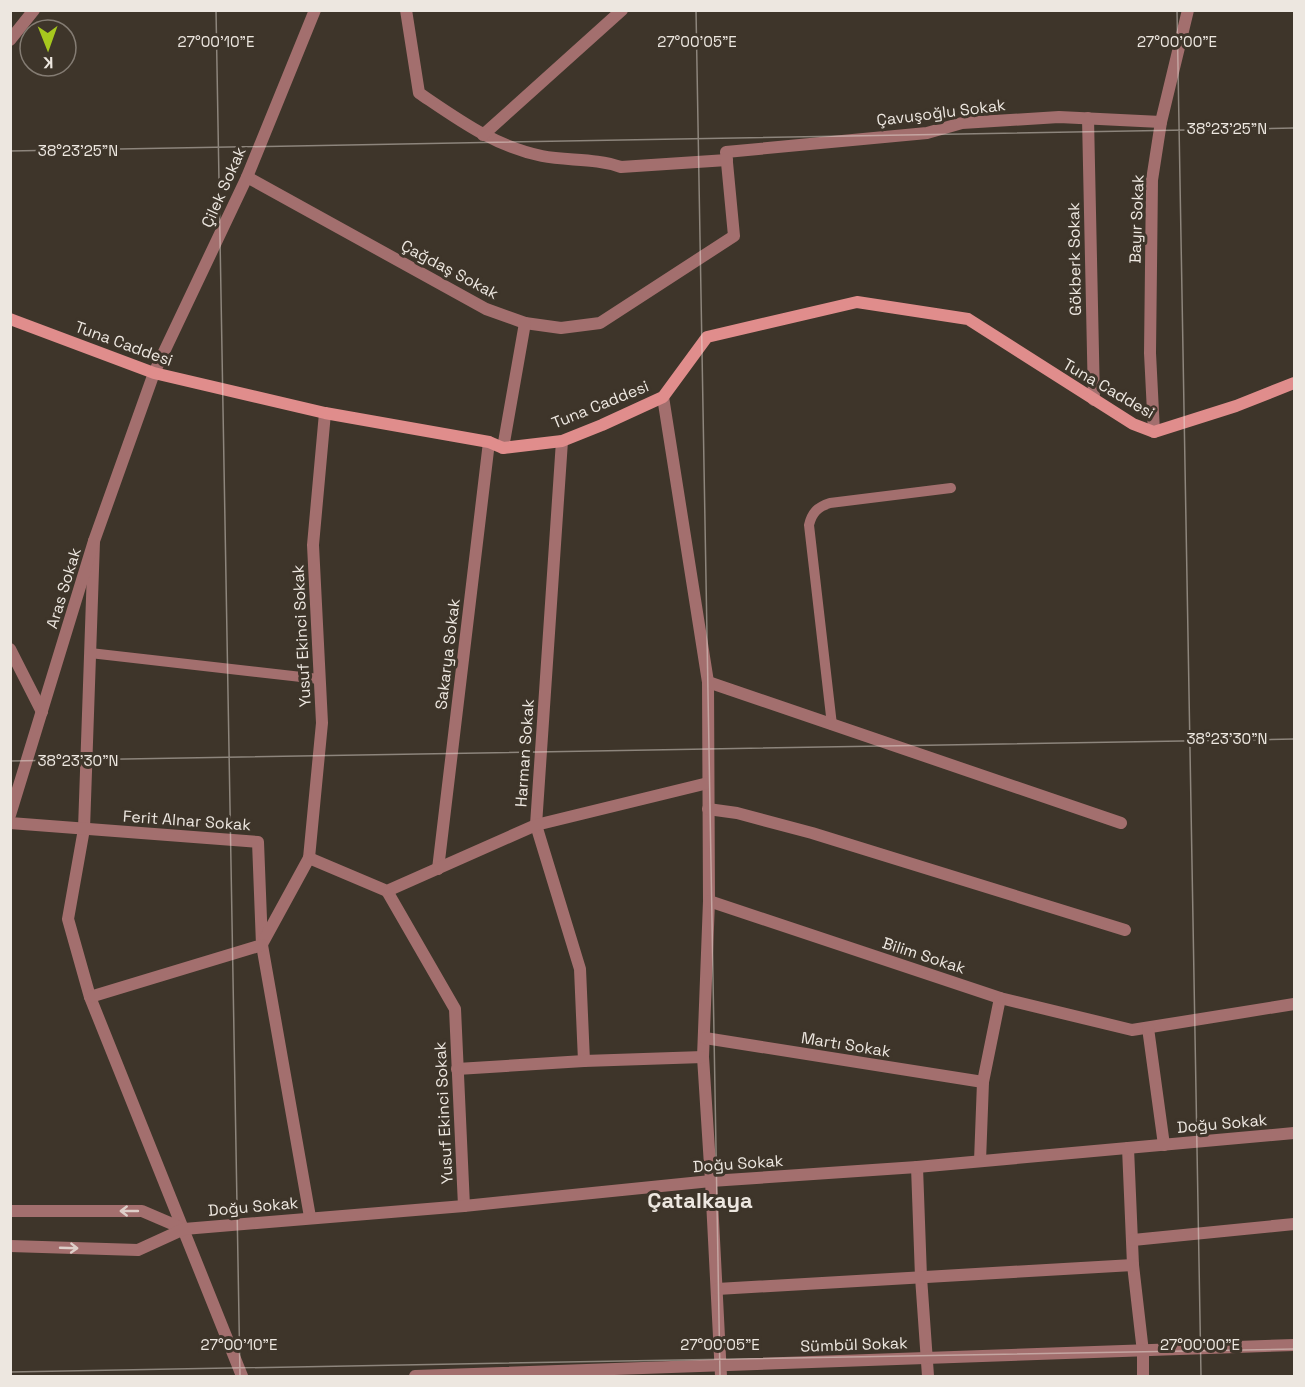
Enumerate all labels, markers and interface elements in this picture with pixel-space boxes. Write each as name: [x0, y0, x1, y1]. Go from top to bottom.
north arrow: [18, 18, 78, 78]
text: 27°00'10"E: [178, 32, 254, 51]
text: 27°00'05"E: [657, 32, 737, 51]
text: 27°00'00"E: [1137, 32, 1217, 51]
text: K: [43, 52, 53, 73]
street label: Çavuşoğlu Sokak: [875, 94, 1007, 131]
text: 38°23'25"N: [1187, 119, 1267, 138]
text: 38°23'25"N: [38, 141, 118, 160]
street label: Çilek Sokak: [196, 143, 251, 231]
street label: Bayır Sokak: [1124, 174, 1149, 264]
street label: Gökberk Sokak: [1063, 202, 1086, 316]
street label: Çağdaş Sokak: [397, 235, 502, 304]
street label: Tuna Caddesi: [72, 316, 176, 371]
street label: Tuna Caddesi: [1059, 354, 1159, 423]
street label: Tuna Caddesi: [549, 375, 652, 433]
street label: Aras Sokak: [41, 545, 86, 631]
street label: Yusuf Ekinci Sokak: [287, 564, 316, 708]
street label: Sakarya Sokak: [430, 597, 465, 711]
street label: Harman Sokak: [510, 698, 539, 808]
text: 38°23'30"N: [1187, 729, 1267, 748]
text: 38°23'30"N: [38, 751, 118, 770]
street label: Ferit Alnar Sokak: [122, 806, 252, 835]
street label: Bilim Sokak: [880, 932, 968, 979]
street label: Martı Sokak: [800, 1027, 893, 1062]
street label: Yusuf Ekinci Sokak: [429, 1041, 458, 1185]
street label: Doğu Sokak: [1176, 1109, 1268, 1138]
street label: Doğu Sokak: [692, 1150, 784, 1177]
district label: Çatalkaya: [647, 1186, 753, 1214]
street label: Doğu Sokak: [207, 1192, 299, 1221]
one-way arrow: [119, 1205, 139, 1217]
one-way arrow: [58, 1242, 78, 1254]
street label: Sümbül Sokak: [800, 1332, 908, 1357]
text: 27°00'10"E: [201, 1335, 277, 1354]
text: 27°00'05"E: [680, 1335, 760, 1354]
text: 27°00'00"E: [1160, 1335, 1240, 1354]

